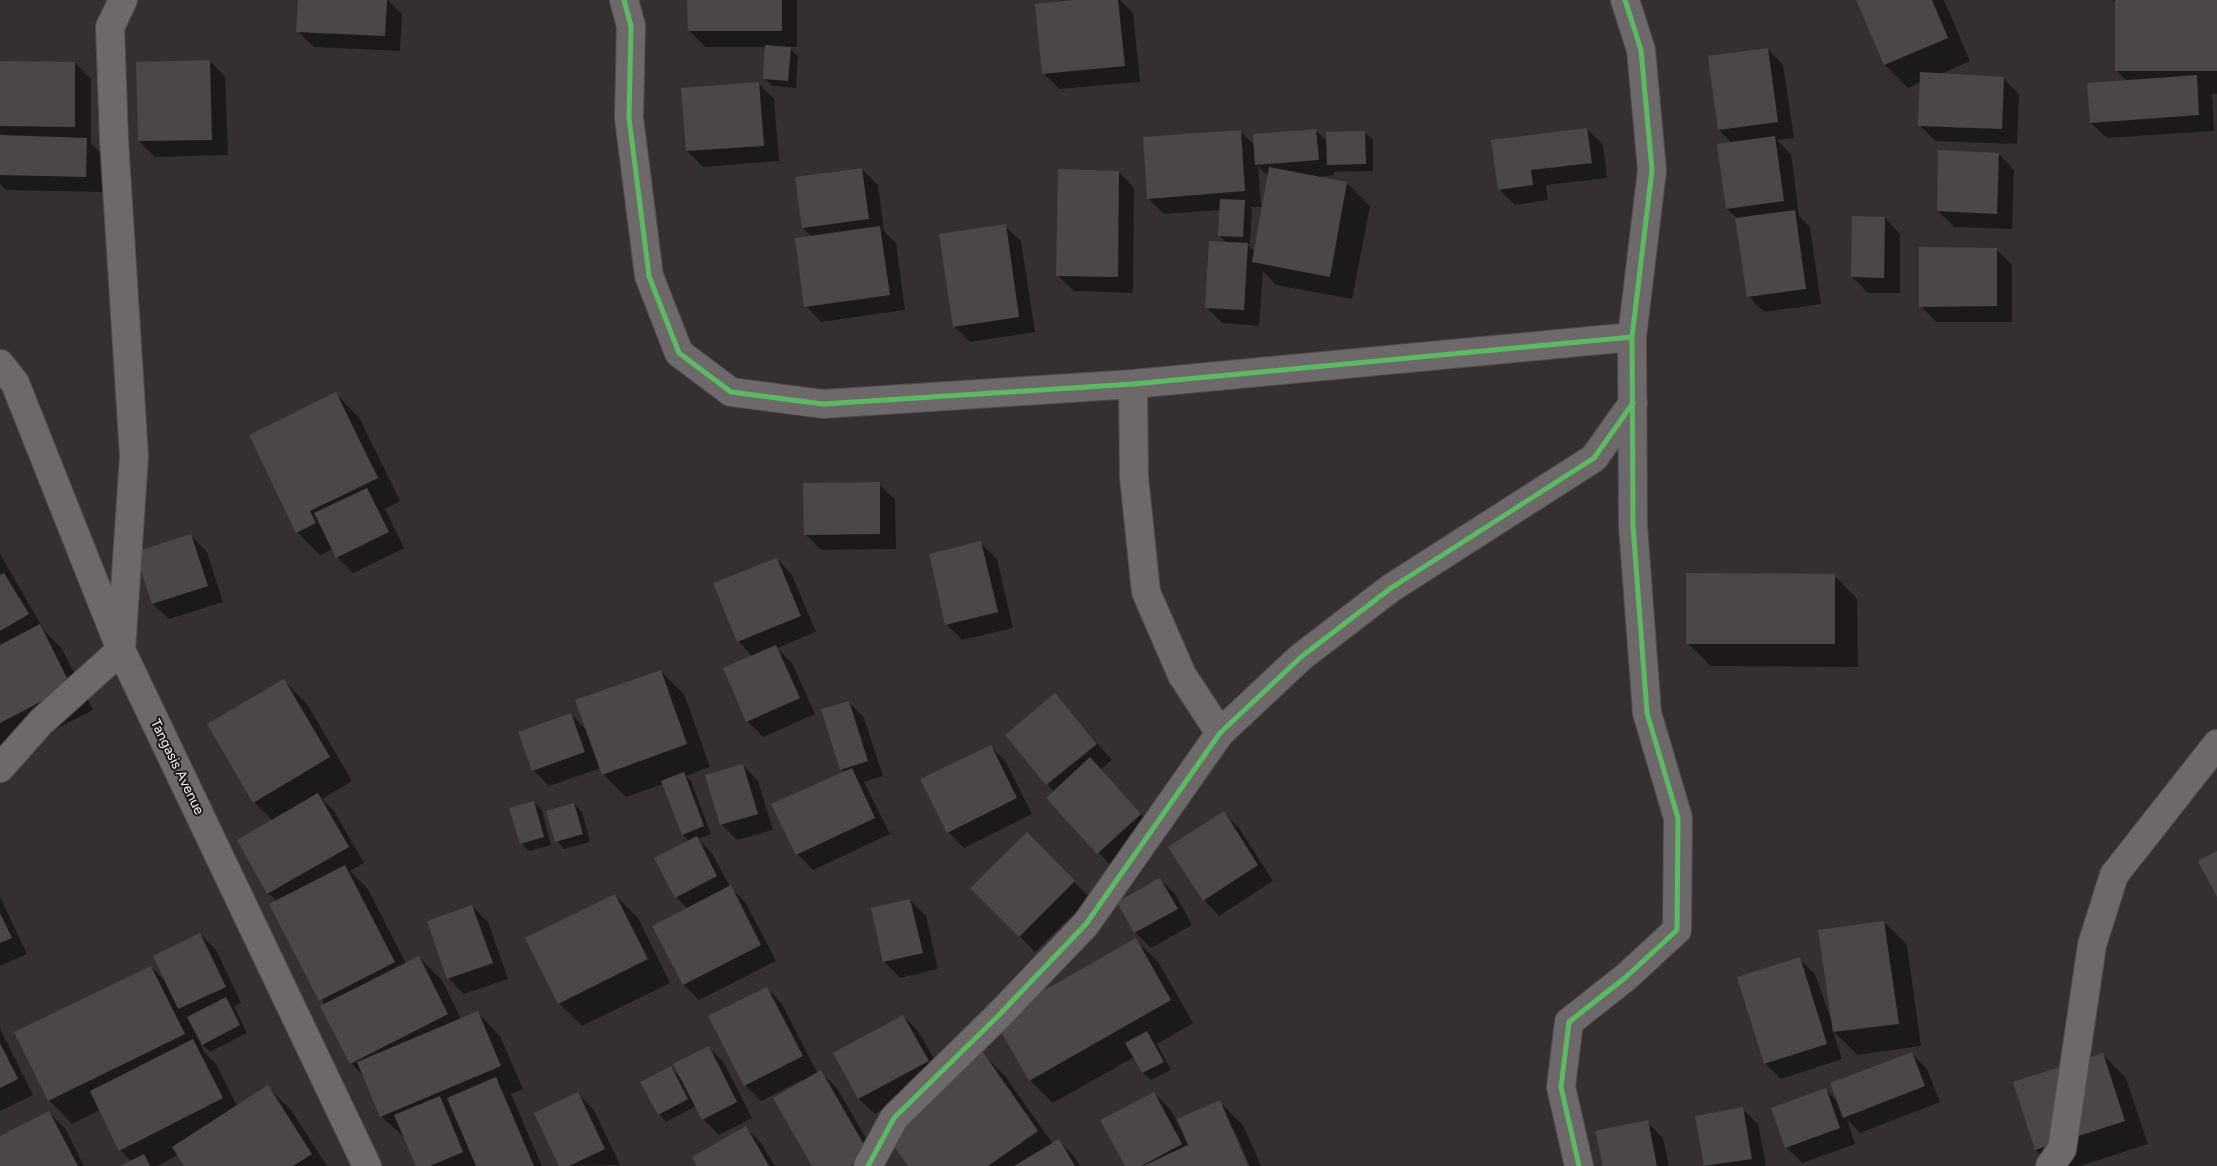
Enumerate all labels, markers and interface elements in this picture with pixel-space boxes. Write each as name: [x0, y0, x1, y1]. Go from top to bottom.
street label: Tangasis Avenue: [147, 716, 207, 818]

